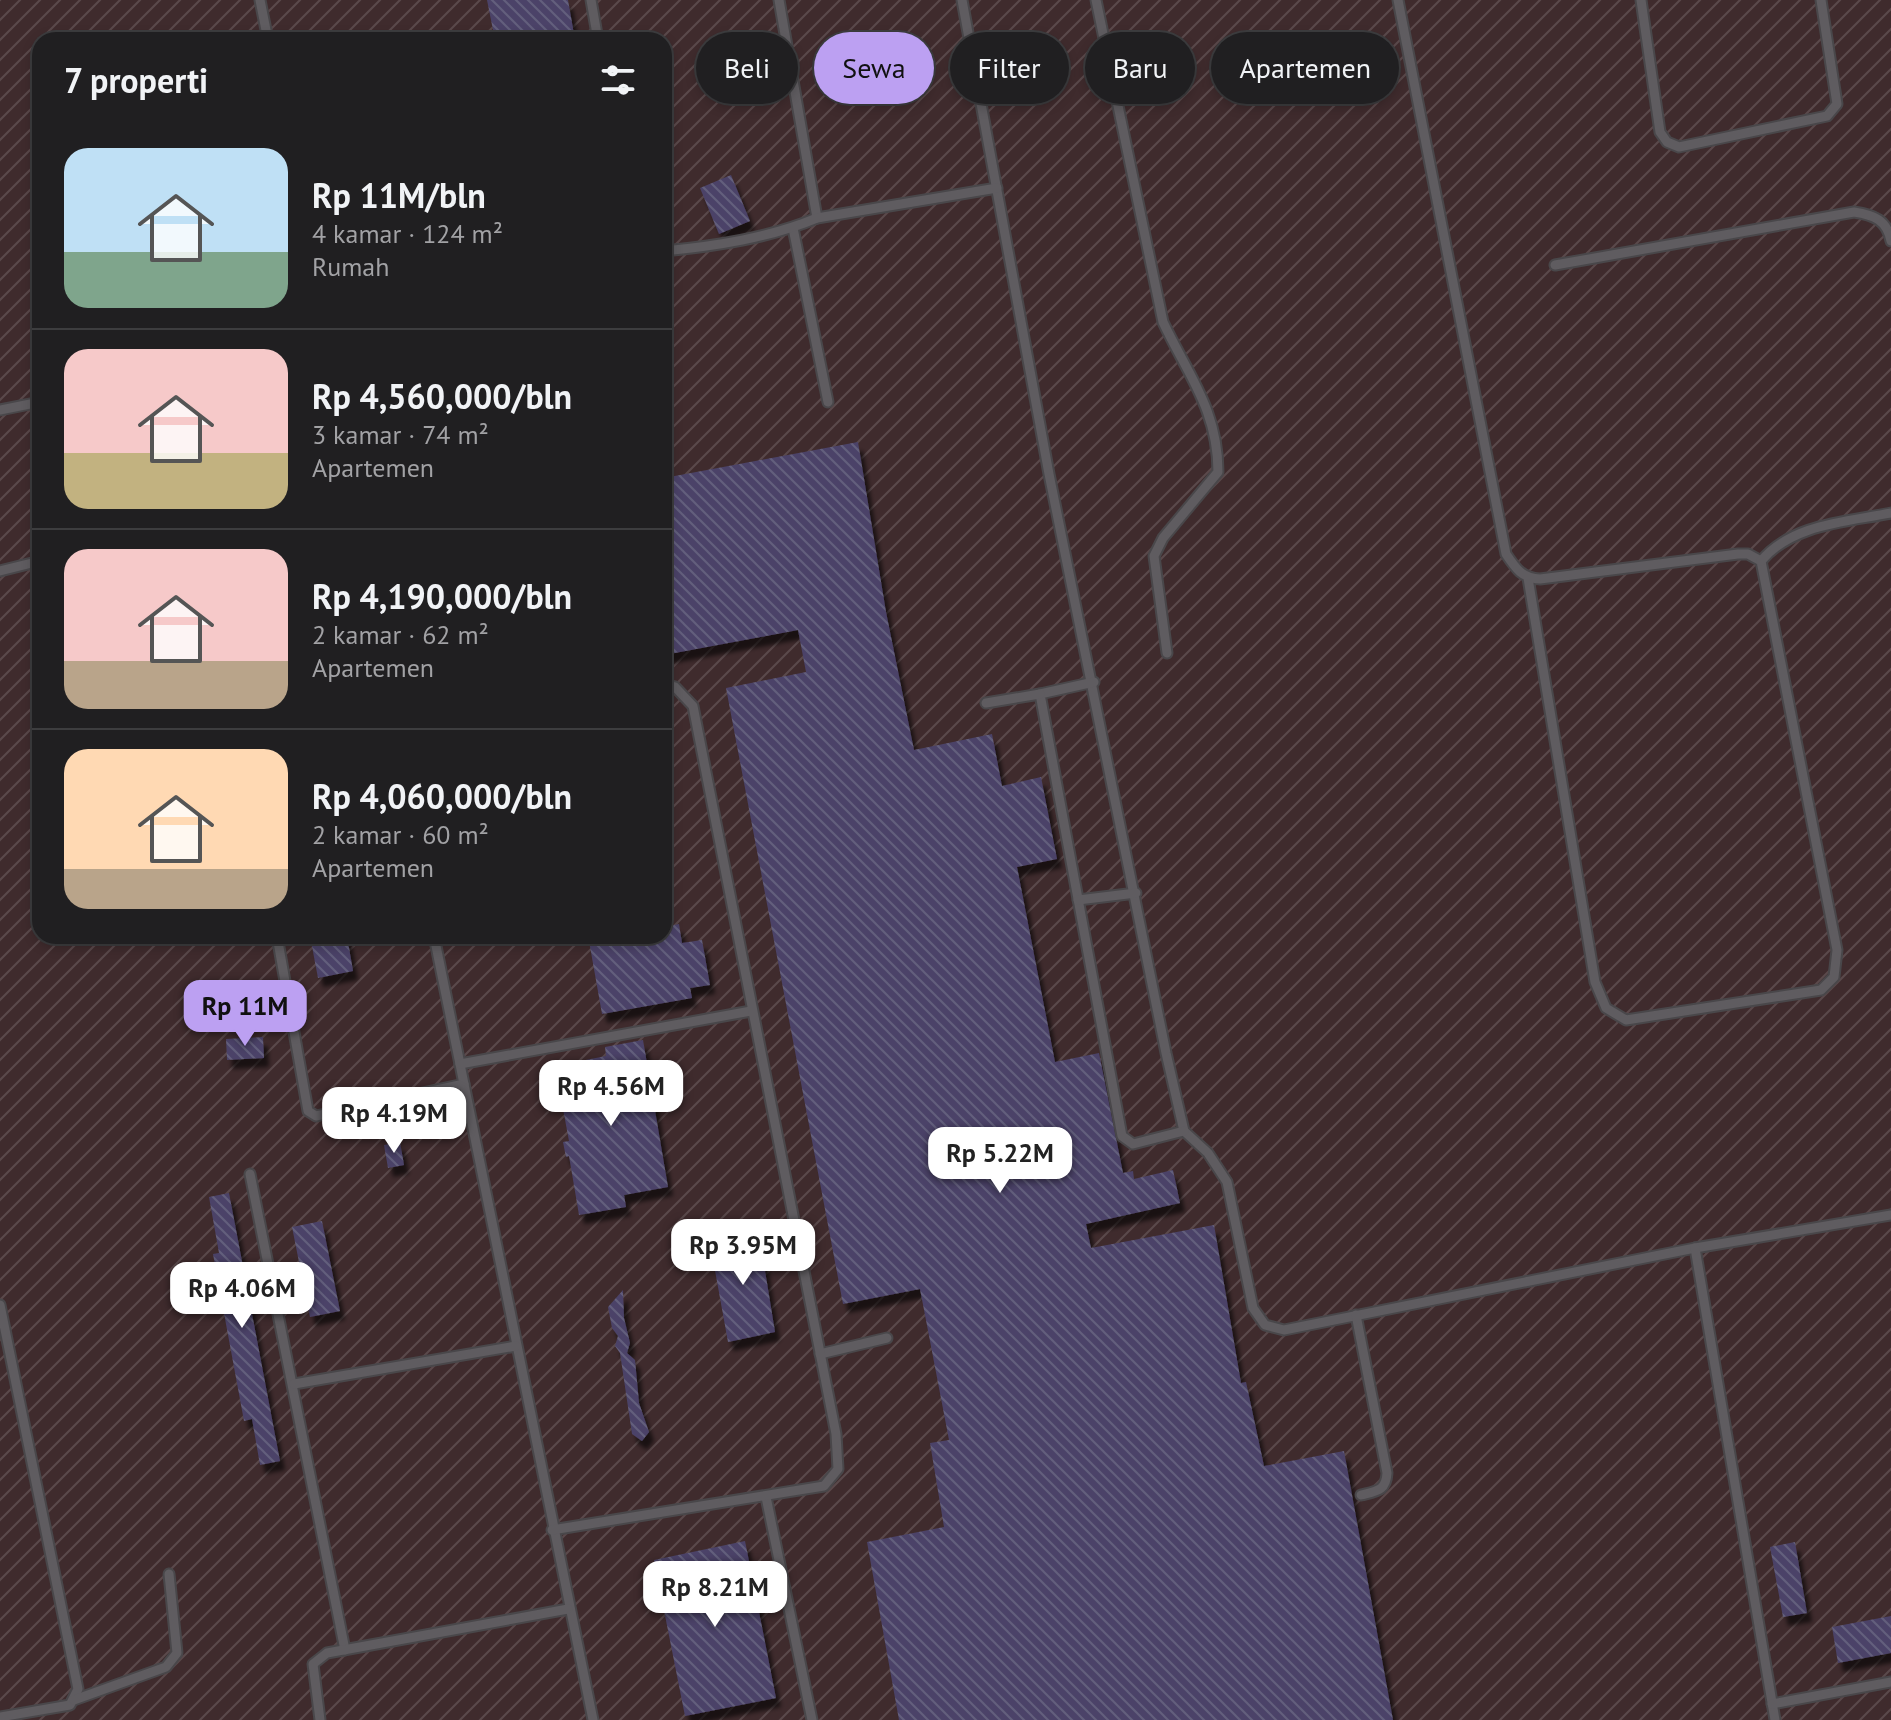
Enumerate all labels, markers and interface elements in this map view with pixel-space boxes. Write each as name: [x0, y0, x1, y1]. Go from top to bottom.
chip: Beli: [696, 32, 798, 104]
chip: Sewa: [814, 32, 934, 104]
chip: Filter: [950, 32, 1069, 104]
chip: Baru: [1085, 32, 1195, 104]
chip: Apartemen: [1211, 32, 1399, 104]
text: 7 properti: [64, 58, 208, 102]
icon: filters: [596, 58, 640, 102]
text: Rp 11M/bln: [312, 173, 486, 217]
icon: home: [128, 180, 224, 276]
text: 4 kamar · 124 m²: [312, 217, 503, 250]
text: Rumah: [312, 250, 389, 283]
text: Rp 4,560,000/bln: [312, 374, 572, 418]
icon: home: [128, 381, 224, 477]
text: 3 kamar · 74 m²: [312, 418, 489, 451]
text: Apartemen: [312, 451, 434, 484]
text: Rp 4,190,000/bln: [312, 574, 572, 618]
icon: home: [128, 581, 224, 677]
text: 2 kamar · 62 m²: [312, 618, 489, 651]
text: Apartemen: [312, 651, 434, 684]
text: Rp 4,060,000/bln: [312, 774, 572, 818]
icon: home: [128, 781, 224, 877]
text: 2 kamar · 60 m²: [312, 818, 489, 851]
text: Apartemen: [312, 851, 434, 884]
pin: Rp 11M: [180, 980, 310, 1048]
text: Rp 11M: [202, 989, 288, 1022]
pin: Rp 4.56M: [528, 1060, 694, 1128]
text: Rp 4.56M: [557, 1069, 665, 1102]
pin: Rp 4.19M: [311, 1087, 477, 1155]
text: Rp 4.19M: [340, 1096, 448, 1129]
pin: Rp 5.22M: [917, 1127, 1083, 1195]
text: Rp 5.22M: [946, 1136, 1054, 1169]
pin: Rp 3.95M: [660, 1219, 826, 1287]
text: Rp 3.95M: [689, 1228, 797, 1261]
pin: Rp 4.06M: [159, 1262, 325, 1330]
text: Rp 4.06M: [188, 1271, 296, 1304]
pin: Rp 8.21M: [632, 1561, 798, 1629]
text: Rp 8.21M: [661, 1570, 769, 1603]

